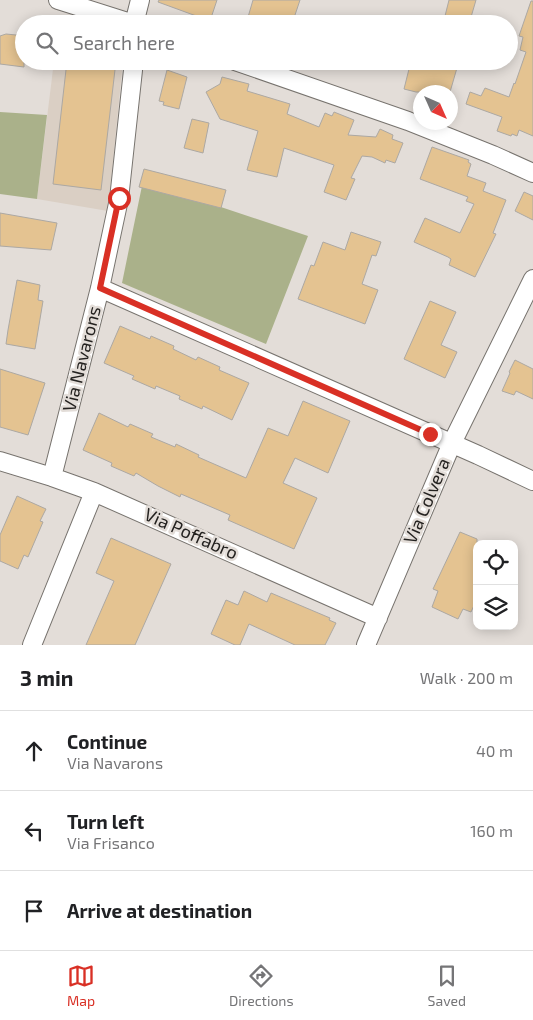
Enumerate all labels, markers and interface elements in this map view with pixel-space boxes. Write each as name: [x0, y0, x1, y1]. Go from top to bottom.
search box: [15, 15, 518, 70]
icon: search: [33, 29, 61, 57]
text: Search here: [73, 31, 175, 54]
north arrow: [413, 85, 458, 130]
route start: [108, 187, 131, 210]
street label: Via Navarons: [57, 304, 105, 414]
route end: [419, 423, 442, 446]
street label: Via Colvera: [398, 454, 454, 547]
street label: Via Poffabro: [141, 503, 242, 564]
map controls: [473, 540, 518, 630]
button: locate: [473, 540, 518, 585]
button: layers: [473, 585, 518, 630]
text: 3 min: [20, 665, 73, 690]
text: Walk · 200 m: [420, 668, 513, 687]
text: Continue: [67, 730, 147, 753]
icon: ahead: [20, 737, 48, 765]
text: 40 m: [476, 741, 513, 760]
text: Via Navarons: [67, 753, 163, 772]
text: Turn left: [67, 810, 144, 833]
icon: left: [20, 817, 48, 845]
text: 160 m: [470, 821, 513, 840]
text: Via Frisanco: [67, 833, 155, 852]
icon: arrive: [20, 897, 48, 925]
text: Arrive at destination: [67, 899, 252, 922]
tab: Map: [67, 962, 95, 1009]
tab: Directions: [229, 962, 294, 1009]
tab: Saved: [428, 962, 466, 1009]

